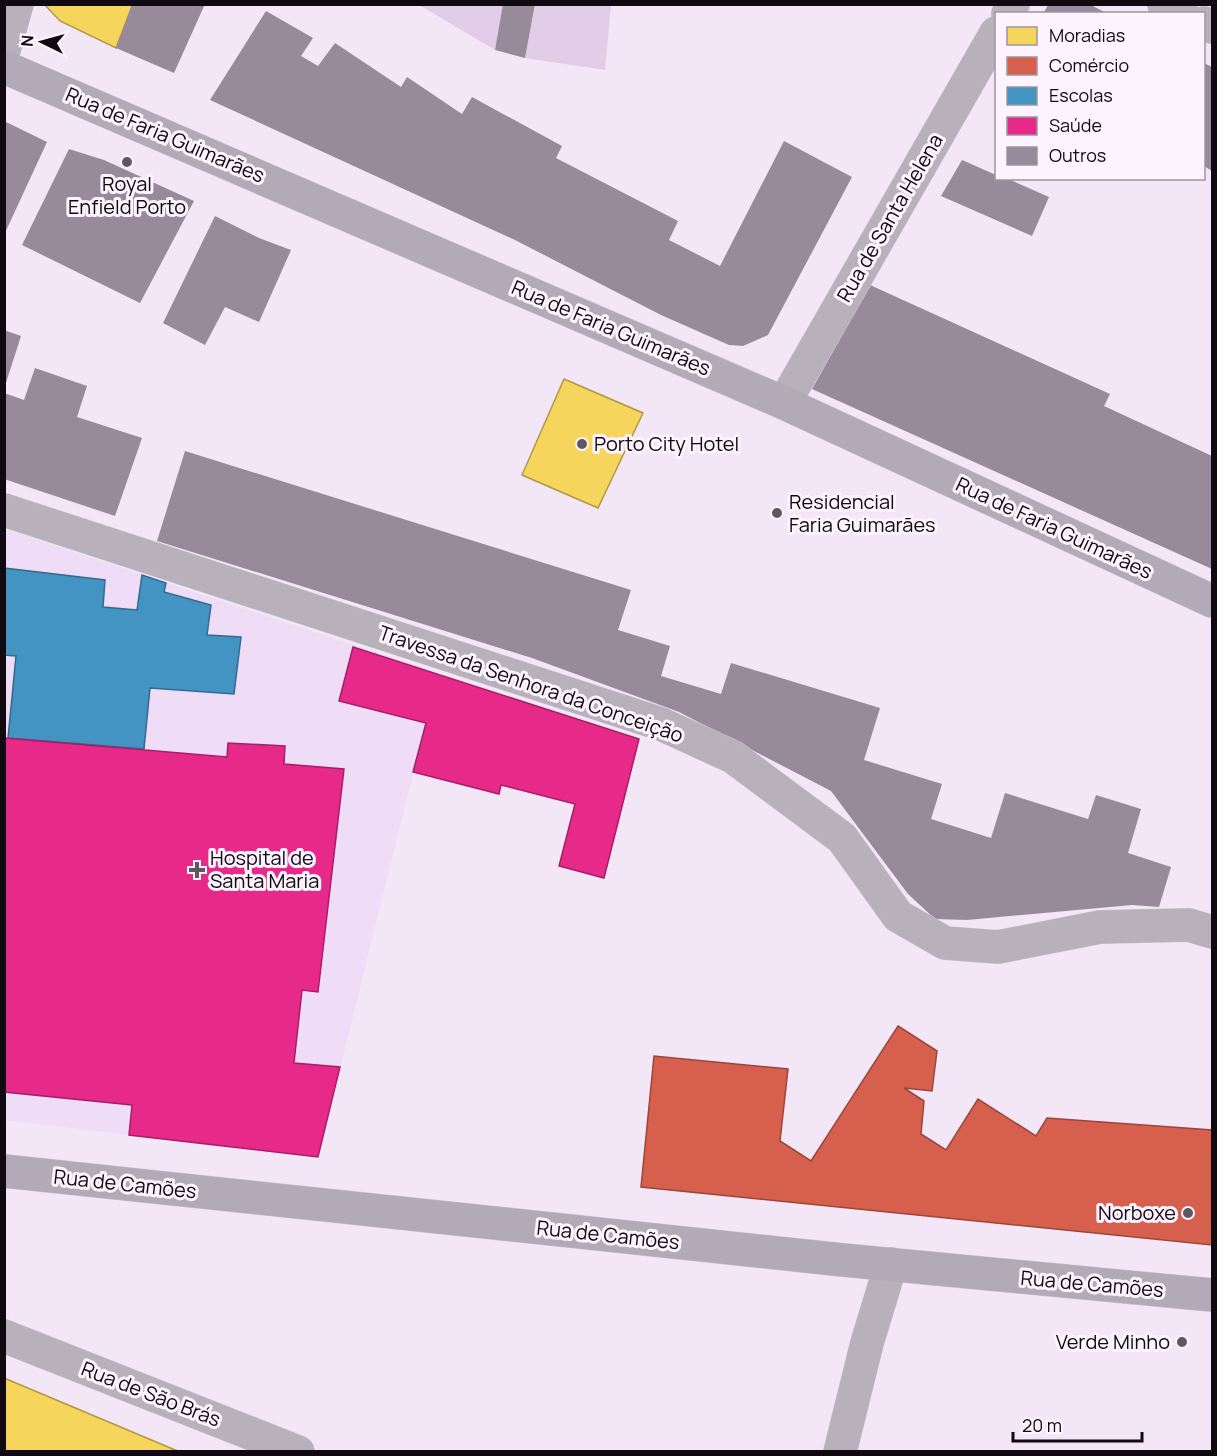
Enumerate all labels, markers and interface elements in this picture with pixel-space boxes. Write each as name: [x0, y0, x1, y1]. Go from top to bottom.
north arrow: [12, 12, 72, 72]
legend: [995, 12, 1205, 180]
text: Moradias: [1049, 23, 1125, 47]
text: N: [16, 34, 39, 47]
text: Comércio: [1049, 53, 1129, 77]
street label: Rua de Faria Guimarães: [62, 80, 269, 189]
text: Escolas: [1049, 83, 1113, 107]
text: Saúde: [1049, 113, 1102, 137]
street label: Rua de Santa Helena: [830, 129, 949, 307]
text: Outros: [1049, 143, 1106, 167]
marker: Royal Enfield Porto: [120, 155, 134, 169]
place label: Royal Enfield Porto: [68, 170, 186, 220]
street label: Rua de Faria Guimarães: [508, 273, 715, 382]
place label: Porto City Hotel: [594, 430, 739, 457]
marker: Porto City Hotel: [575, 437, 589, 451]
street label: Rua de Faria Guimarães: [952, 470, 1157, 585]
place label: Residencial Faria Guimarães: [789, 488, 936, 538]
marker: Residencial Faria Guimarães: [770, 506, 784, 520]
street label: Travessa da Senhora da Conceição: [375, 619, 687, 748]
place label: Hospital de Santa Maria: [210, 844, 319, 894]
marker: Hospital de Santa Maria: [188, 861, 206, 879]
street label: Rua de Camões: [52, 1163, 198, 1204]
place label: Norboxe: [1098, 1199, 1176, 1226]
marker: Norboxe: [1181, 1206, 1195, 1220]
street label: Rua de Camões: [535, 1214, 681, 1255]
street label: Rua de Camões: [1019, 1264, 1165, 1303]
place label: Verde Minho: [1056, 1328, 1170, 1355]
marker: Verde Minho: [1175, 1335, 1189, 1349]
street label: Rua de São Brás: [78, 1355, 225, 1432]
scale bar: [1013, 1405, 1142, 1443]
text: 20 m: [1022, 1413, 1062, 1437]

